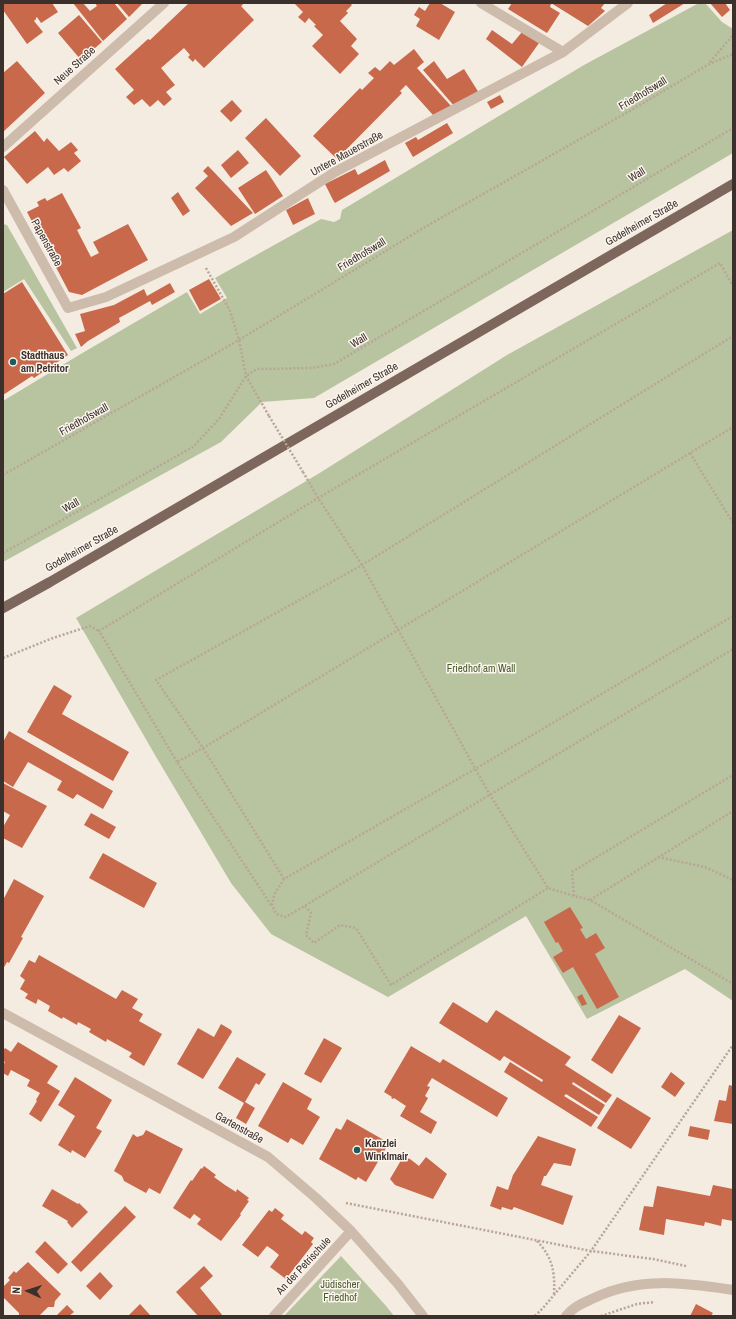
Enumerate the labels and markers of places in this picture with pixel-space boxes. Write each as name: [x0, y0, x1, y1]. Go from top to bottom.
place label: Stadthaus am Petritor: [21, 349, 69, 375]
marker: Stadthaus am Petritor: [8, 357, 18, 367]
place label: Kanzlei Winklmair: [365, 1137, 408, 1163]
marker: Kanzlei Winklmair: [352, 1145, 362, 1155]

